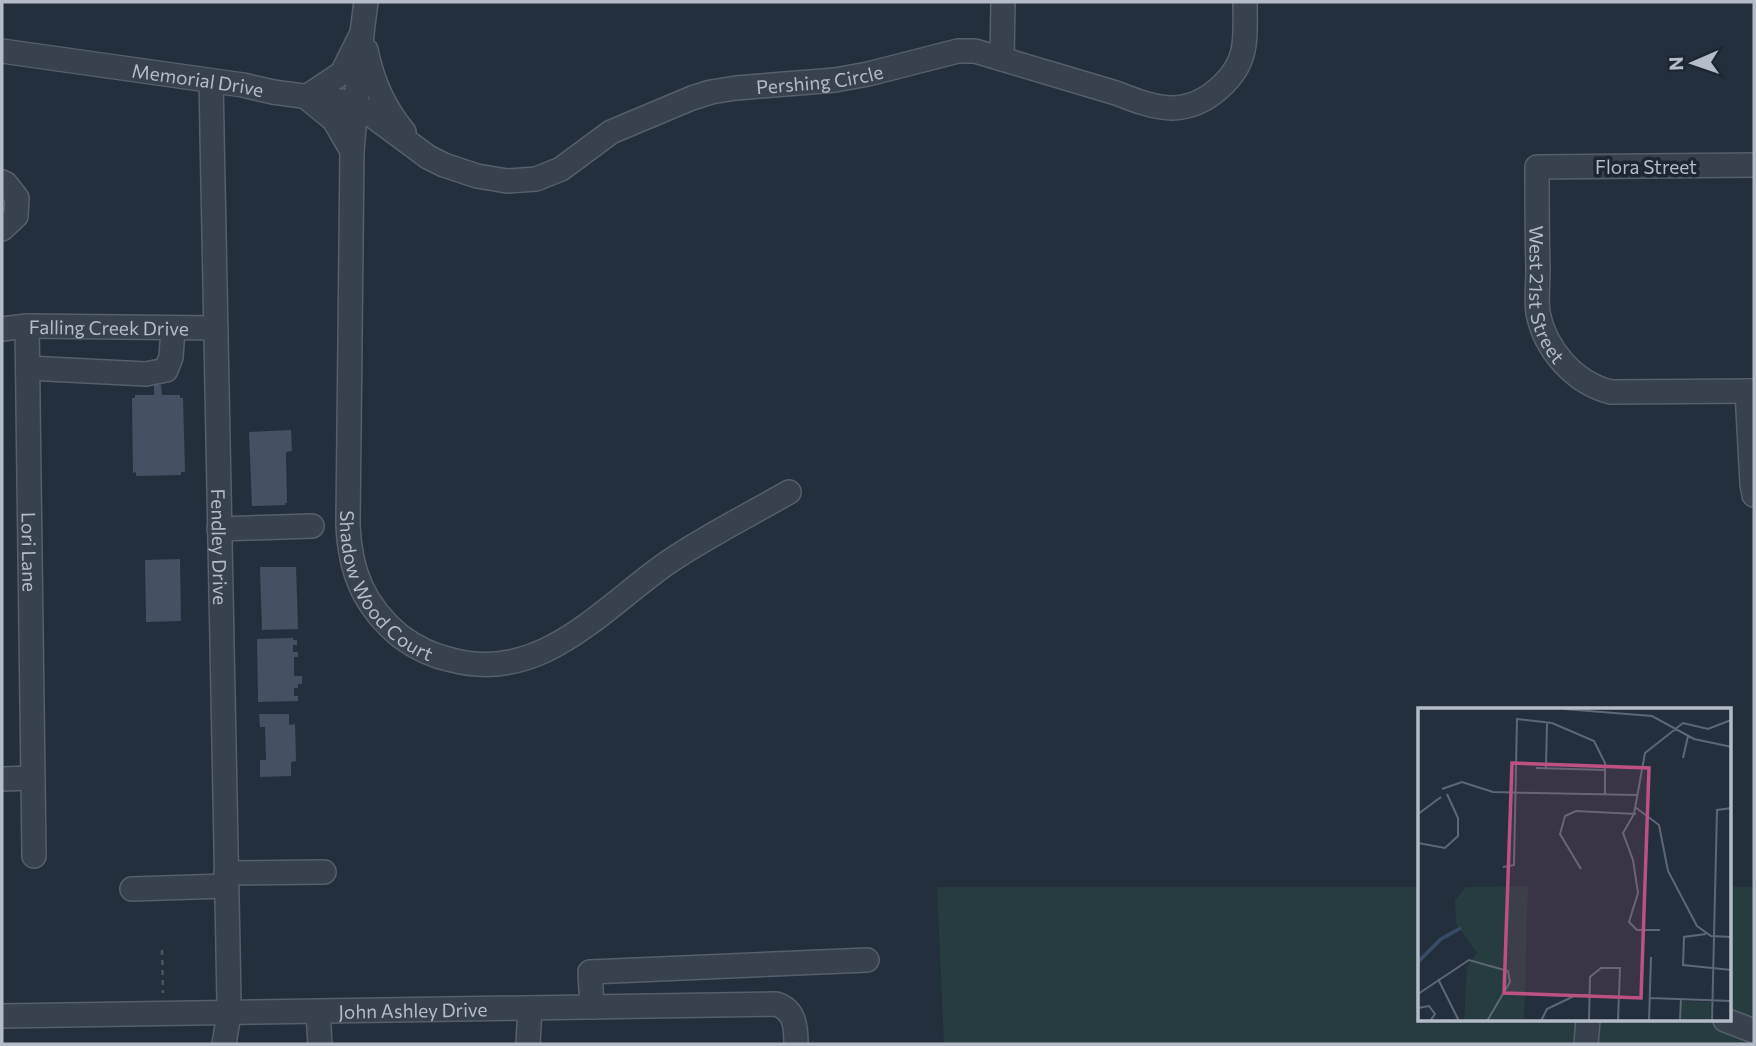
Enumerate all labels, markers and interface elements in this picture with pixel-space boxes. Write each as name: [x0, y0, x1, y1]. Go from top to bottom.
north arrow: [1658, 28, 1728, 98]
text: N: [1664, 56, 1687, 71]
street label: Memorial Drive: [131, 58, 266, 101]
street label: Pershing Circle: [755, 59, 885, 98]
street label: Flora Street: [1595, 155, 1697, 178]
street label: West 21st Street: [1526, 226, 1570, 368]
street label: Falling Creek Drive: [29, 315, 189, 339]
street label: Fendley Drive: [207, 488, 233, 605]
street label: Shadow Wood Court: [336, 510, 437, 665]
street label: Lori Lane: [18, 512, 42, 592]
inset map: [1418, 708, 1732, 1021]
street label: John Ashley Drive: [338, 997, 488, 1022]

